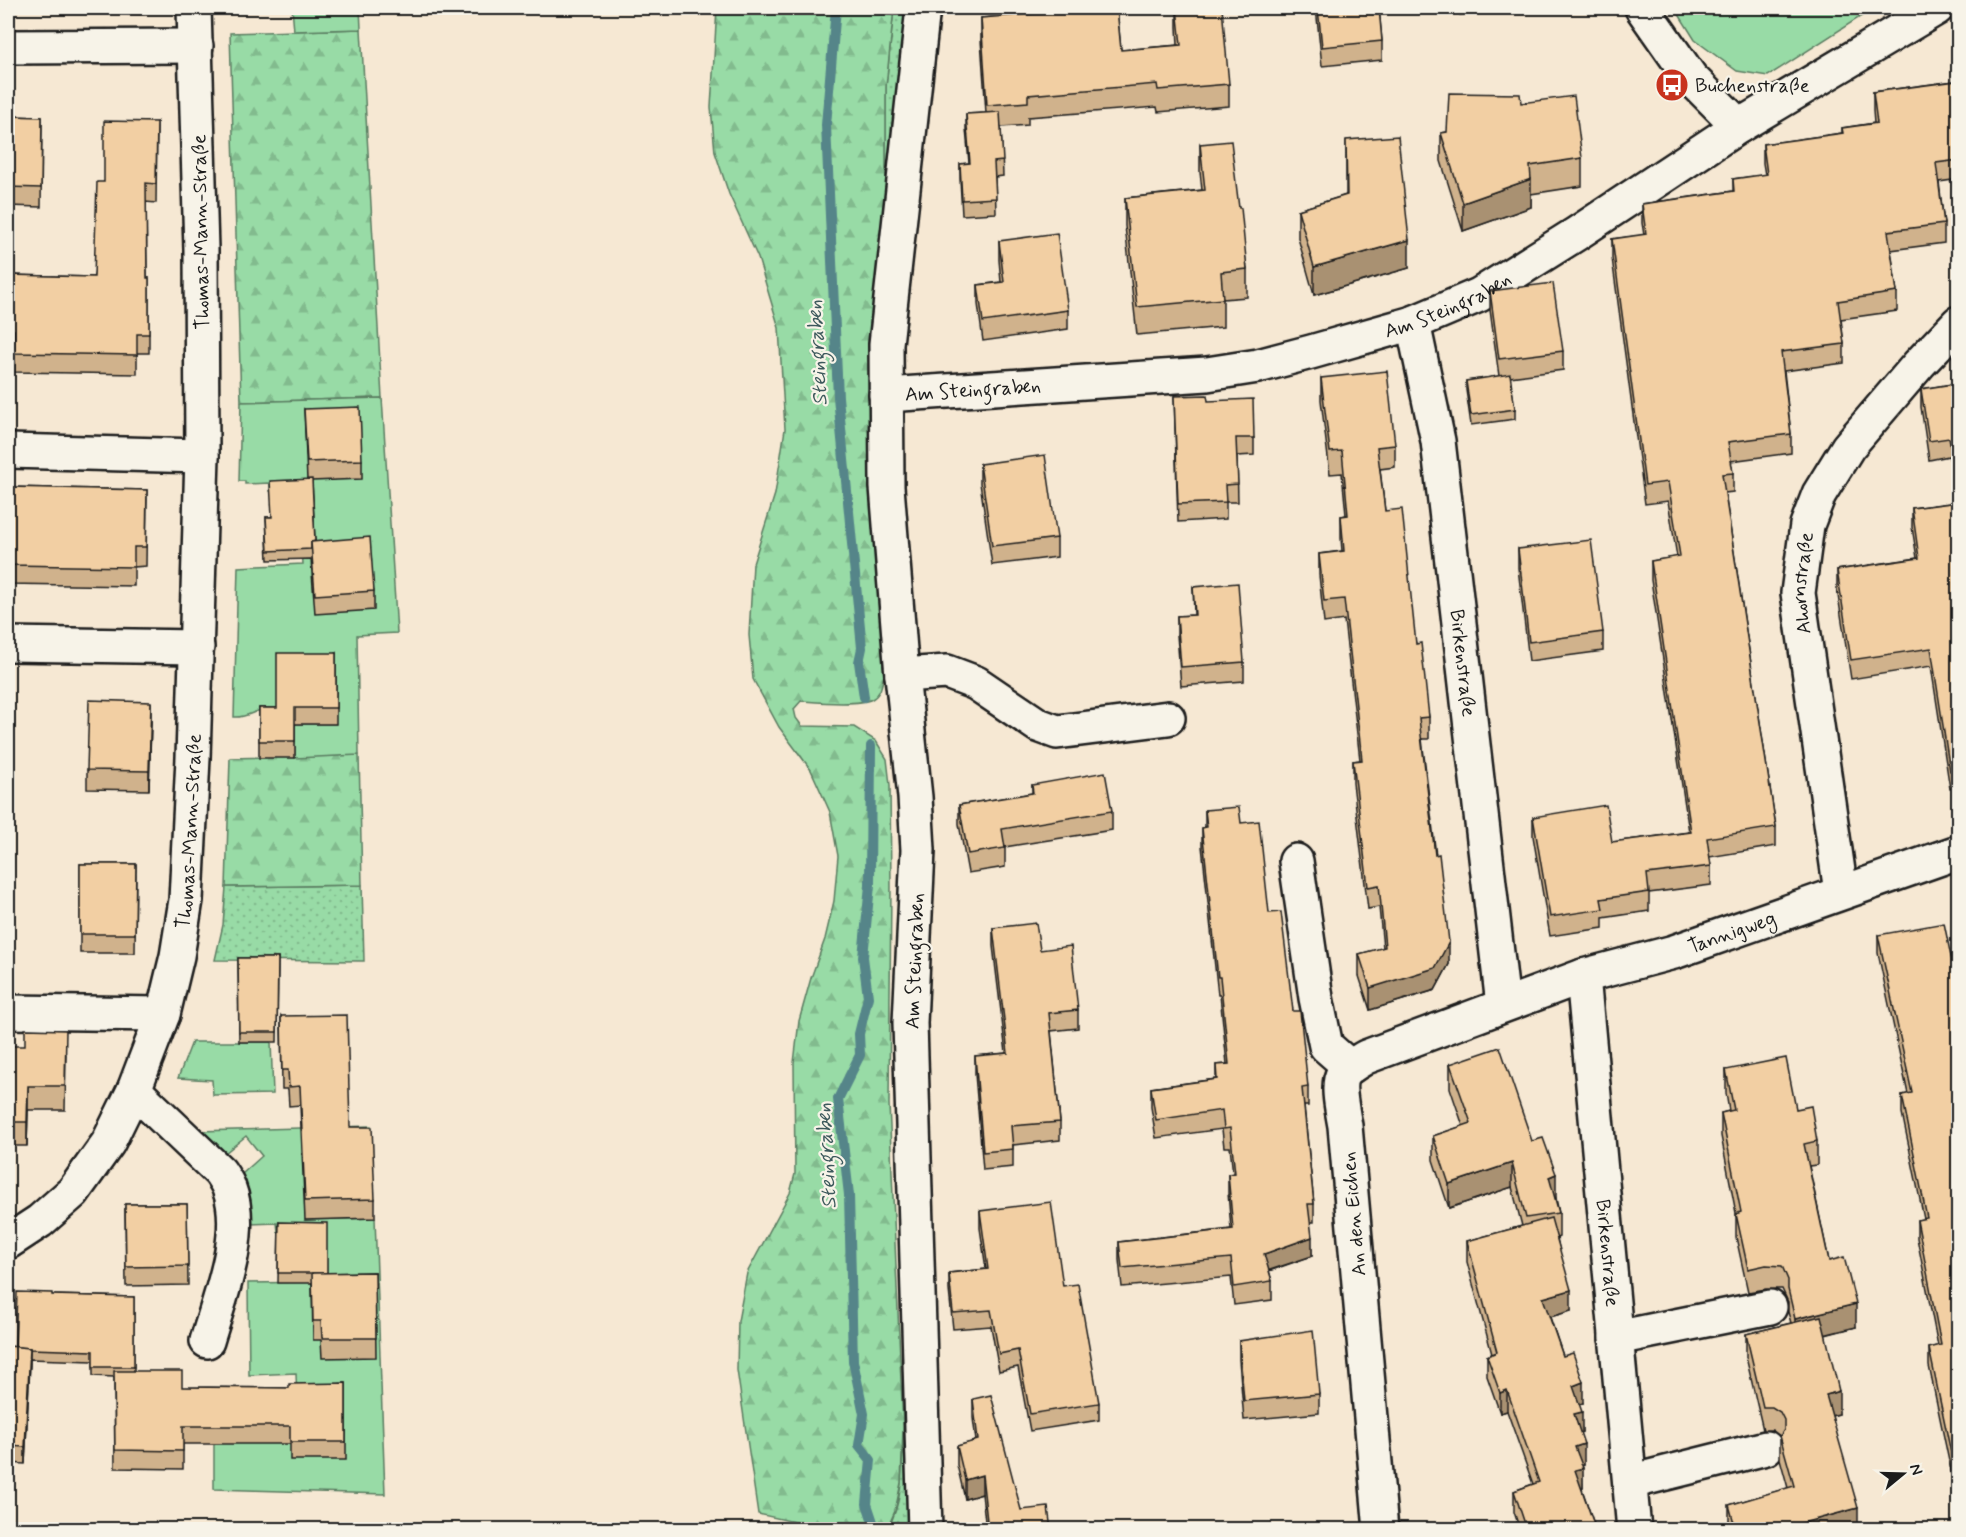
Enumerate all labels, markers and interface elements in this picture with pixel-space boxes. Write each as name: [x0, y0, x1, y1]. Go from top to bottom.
bus stop icon: Buchenstraße: [1654, 67, 1690, 103]
place label: Buchenstraße: [1695, 73, 1810, 100]
street label: Thomas-Mann-Straße: [186, 134, 217, 330]
street label: Am Steingraben: [1381, 266, 1517, 345]
water label: Steingraben: [801, 299, 837, 407]
street label: Am Steingraben: [904, 373, 1042, 409]
street label: Ahornstraße: [1786, 530, 1821, 636]
street label: Birkenstraße: [1442, 608, 1482, 718]
street label: Thomas-Mann-Straße: [170, 733, 209, 931]
street label: Am Steingraben: [900, 892, 933, 1030]
street label: Tannigweg: [1684, 905, 1780, 961]
water label: Steingraben: [810, 1102, 846, 1210]
street label: An den Eichen: [1336, 1151, 1373, 1277]
street label: Birkenstraße: [1589, 1198, 1625, 1308]
north arrow: [1873, 1444, 1933, 1504]
text: N: [1904, 1461, 1927, 1478]

